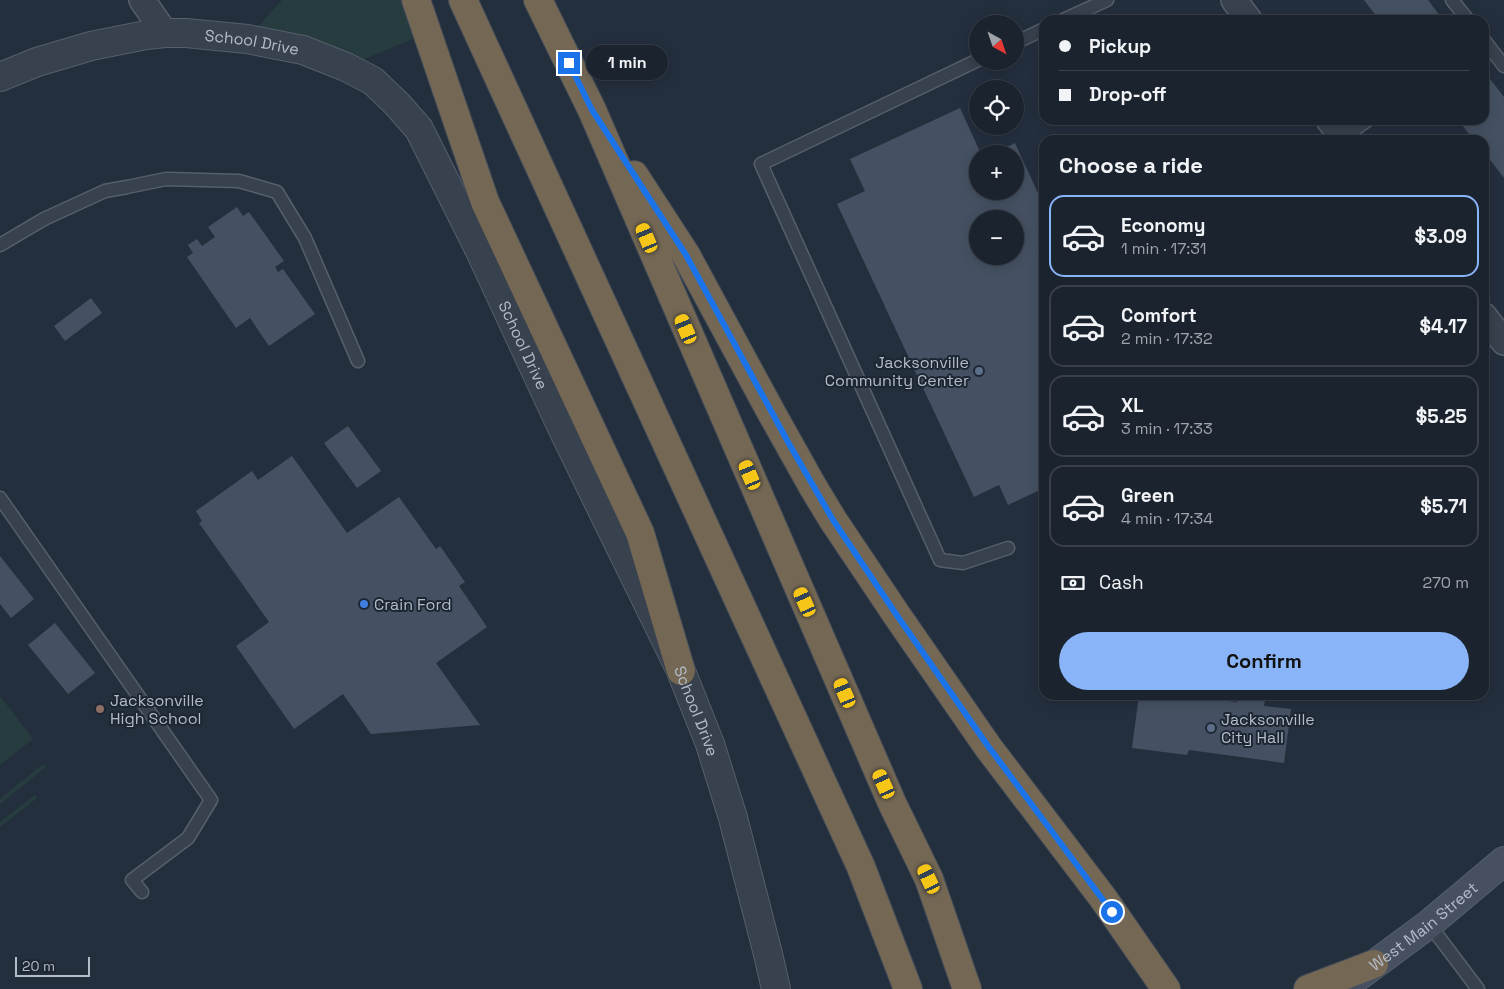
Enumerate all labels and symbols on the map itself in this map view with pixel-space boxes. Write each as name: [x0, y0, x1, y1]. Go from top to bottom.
north arrow: [969, 15, 1024, 70]
street label: School Drive: [204, 25, 301, 60]
callout: 1 min: [586, 46, 669, 80]
route end: [558, 52, 580, 74]
car: [634, 221, 659, 255]
street label: School Drive: [494, 298, 553, 393]
car: [673, 312, 698, 346]
place label: Jacksonville Community Center: [825, 352, 969, 391]
marker: Jacksonville Community Center: [973, 365, 985, 377]
car: [737, 458, 762, 492]
car: [792, 585, 817, 619]
place label: Crain Ford: [374, 594, 452, 615]
marker: Crain Ford: [358, 598, 370, 610]
street label: School Drive: [669, 663, 723, 759]
car: [832, 676, 857, 710]
place label: Jacksonville High School: [110, 690, 204, 729]
marker: Jacksonville High School: [94, 703, 106, 715]
place label: Jacksonville City Hall: [1221, 709, 1315, 748]
marker: Jacksonville City Hall: [1205, 722, 1217, 734]
car: [871, 767, 896, 801]
car: [915, 862, 942, 896]
street label: West Main Street: [1365, 877, 1483, 976]
route start: [1101, 901, 1123, 923]
scale bar: [15, 954, 90, 977]

